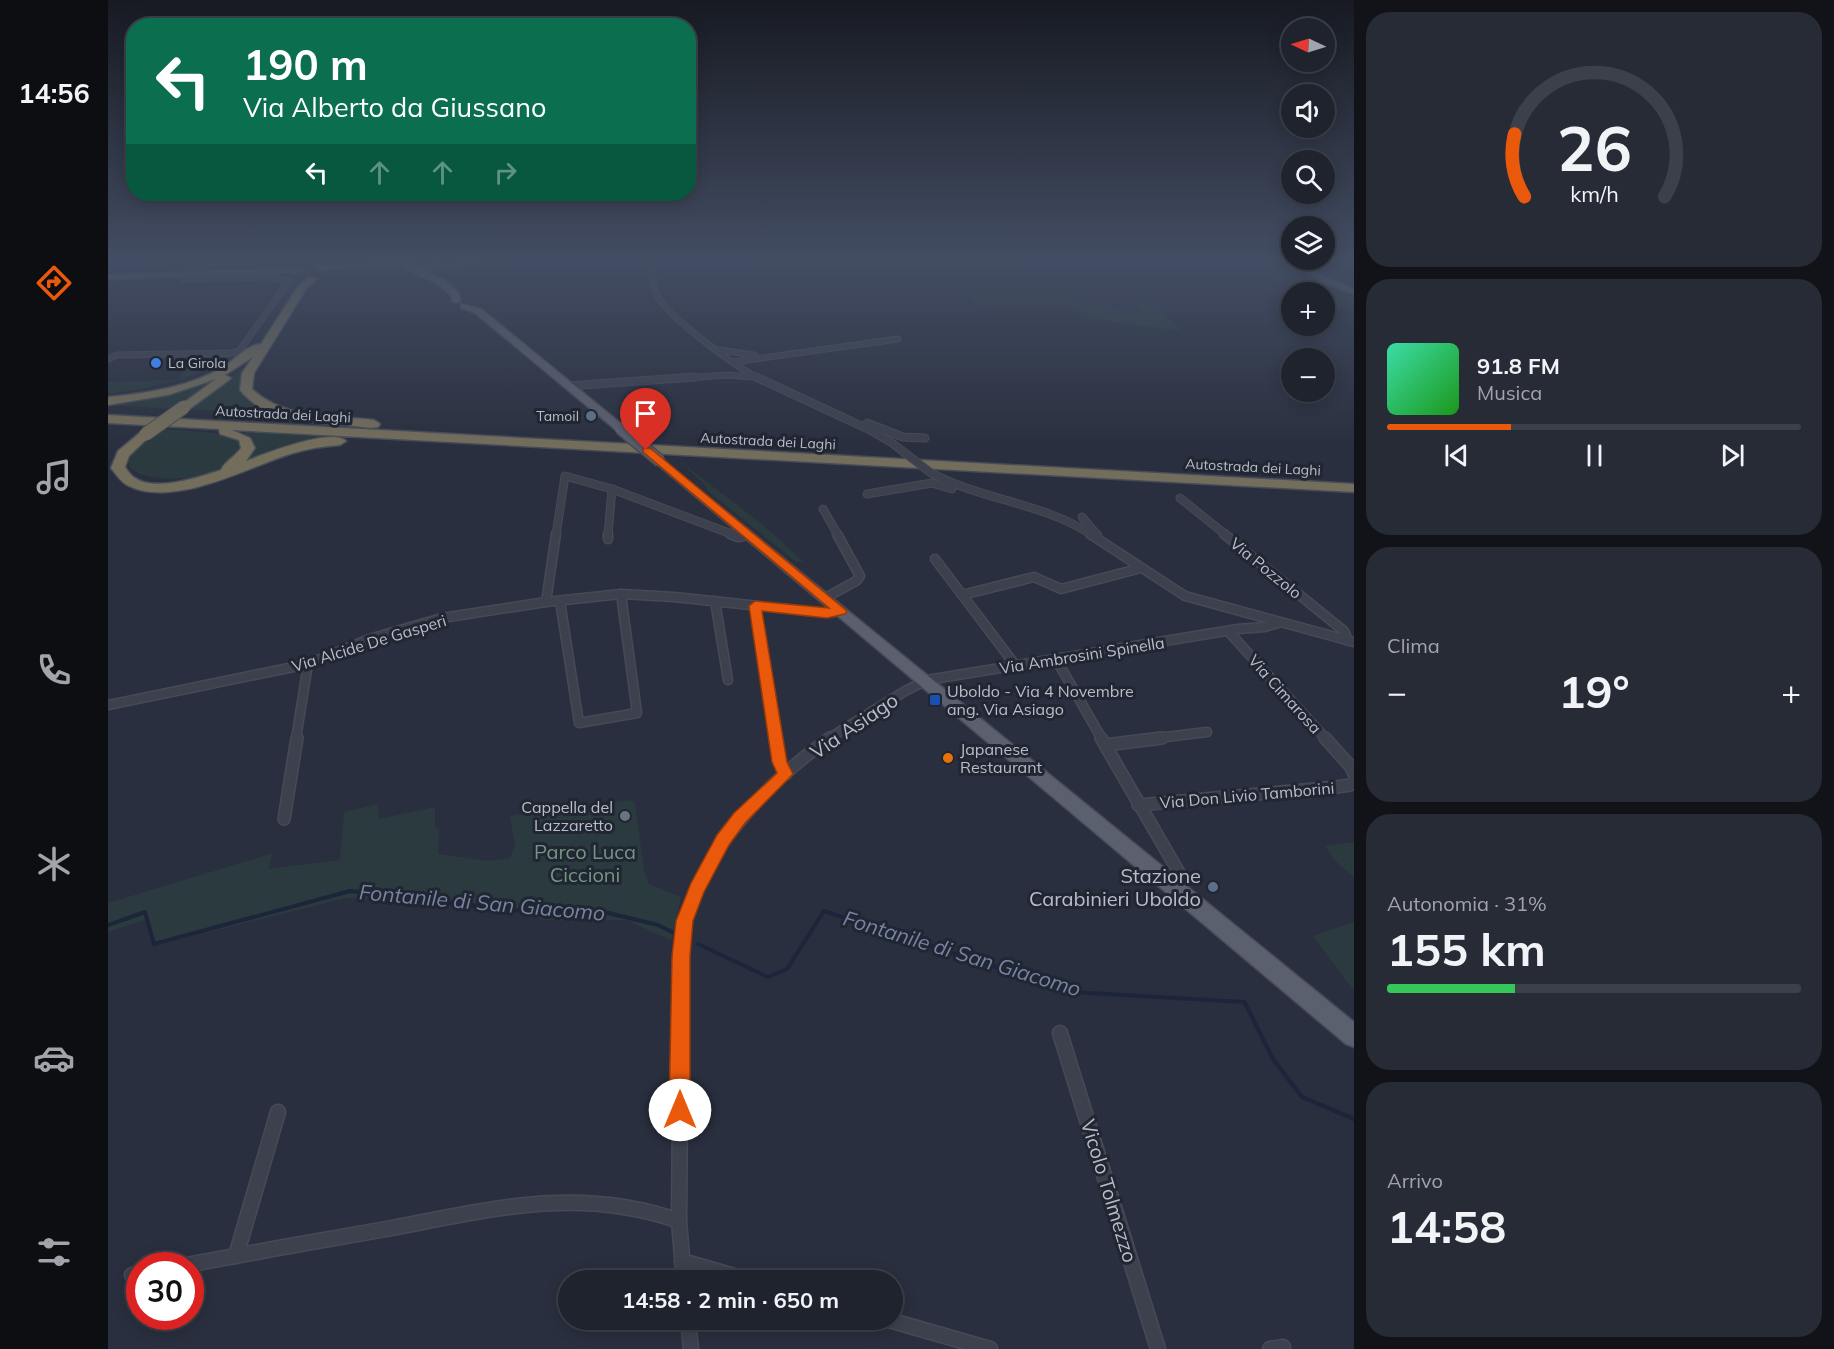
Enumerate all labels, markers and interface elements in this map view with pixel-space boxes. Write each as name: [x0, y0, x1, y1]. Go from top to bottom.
north arrow: [1281, 18, 1335, 72]
map controls: [1281, 18, 1335, 402]
text: 190 m: [243, 38, 368, 91]
icon: left: [144, 42, 222, 120]
text: 14:56: [18, 76, 90, 110]
button: sound: [1281, 84, 1335, 138]
text: Via Alberto da Giussano: [243, 90, 546, 124]
text: 26: [1557, 108, 1631, 187]
button: search: [1281, 150, 1335, 204]
icon: left: [300, 156, 333, 189]
icon: ahead: [363, 156, 396, 189]
icon: ahead: [426, 156, 459, 189]
icon: right: [489, 156, 522, 189]
text: km/h: [1570, 180, 1618, 207]
button: layers: [1281, 216, 1335, 270]
icon: directions: [33, 262, 75, 304]
button: +: [1281, 282, 1335, 336]
button: −: [1281, 348, 1335, 402]
text: 91.8 FM: [1477, 352, 1560, 380]
place label: La Girola: [168, 354, 226, 372]
marker: La Girola: [149, 356, 163, 370]
text: Musica: [1477, 380, 1542, 405]
pin: [620, 388, 671, 450]
icon: arrive: [629, 397, 662, 430]
street label: Autostrada dei Laghi: [215, 401, 351, 427]
place label: Tamoil: [536, 407, 579, 425]
marker: Tamoil: [584, 409, 598, 423]
street label: Autostrada dei Laghi: [700, 428, 836, 454]
icon: previous: [1440, 439, 1473, 472]
icon: pause: [1578, 439, 1611, 472]
icon: next: [1716, 439, 1749, 472]
street label: Autostrada dei Laghi: [1185, 454, 1321, 480]
icon: music: [33, 456, 75, 498]
street label: Via Pozzolo: [1226, 533, 1306, 603]
street label: Via Alcide De Gasperi: [289, 610, 449, 676]
street label: Via Ambrosini Spinella: [998, 632, 1166, 678]
text: Clima: [1387, 633, 1440, 658]
icon: phone: [33, 649, 75, 691]
street label: Via Cimarosa: [1244, 650, 1326, 738]
text: 19°: [1558, 663, 1630, 719]
text: −: [1387, 671, 1407, 712]
text: +: [1781, 671, 1801, 712]
place label: Uboldo - Via 4 Novembre ang. Via Asiago: [947, 681, 1134, 719]
street label: Via Asiago: [805, 687, 902, 764]
marker: Uboldo - Via 4 Novembre ang. Via Asiago: [928, 693, 942, 707]
place label: Japanese Restaurant: [960, 739, 1043, 777]
marker: Japanese Restaurant: [941, 751, 955, 765]
street label: Via Don Livio Tamborini: [1159, 777, 1335, 813]
place label: Cappella del Lazzaretto: [521, 797, 613, 835]
marker: Cappella del Lazzaretto: [618, 809, 632, 823]
park label: Parco Luca Ciccioni: [534, 839, 636, 887]
icon: climate: [33, 843, 75, 885]
place label: Stazione Carabinieri Uboldo: [1029, 863, 1201, 911]
water label: Fontanile di San Giacomo: [358, 878, 606, 926]
marker: Stazione Carabinieri Uboldo: [1206, 880, 1220, 894]
text: Autonomia · 31%: [1387, 891, 1547, 916]
water label: Fontanile di San Giacomo: [840, 905, 1084, 1002]
text: 155 km: [1387, 921, 1546, 977]
icon: car: [33, 1037, 75, 1079]
position arrow: [648, 1078, 712, 1142]
street label: Vicolo Tolmezzo: [1076, 1116, 1143, 1265]
text: Arrivo: [1387, 1168, 1443, 1193]
text: 14:58: [1387, 1198, 1506, 1254]
icon: filters: [33, 1231, 75, 1273]
speed limit sign: 30: [126, 1252, 204, 1330]
text: 14:58 · 2 min · 650 m: [622, 1286, 839, 1314]

